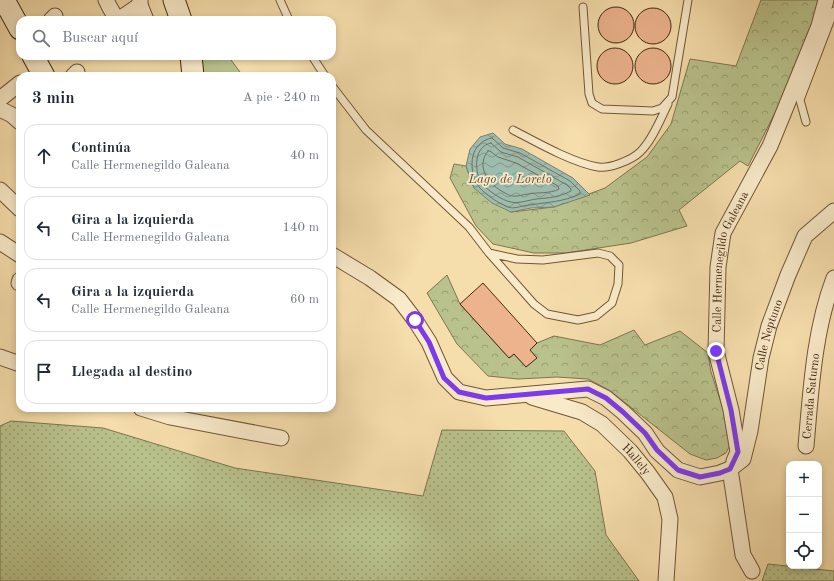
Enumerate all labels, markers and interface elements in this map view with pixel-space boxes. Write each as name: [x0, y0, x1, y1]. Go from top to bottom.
search box: [16, 16, 336, 60]
icon: search: [30, 27, 52, 49]
text: Buscar aquí: [62, 31, 138, 46]
text: 3 min: [32, 90, 75, 107]
text: A pie · 240 m: [243, 91, 320, 104]
text: Continúa: [71, 141, 131, 156]
icon: ahead: [33, 145, 55, 167]
text: 40 m: [290, 149, 319, 162]
text: Calle Hermenegildo Galeana: [71, 159, 230, 172]
water label: Lago de Loreto: [467, 173, 552, 186]
street label: Calle Hermenegildo Galeana: [711, 190, 751, 333]
text: Gira a la izquierda: [71, 213, 194, 228]
icon: left: [33, 217, 55, 239]
text: 140 m: [282, 221, 319, 234]
text: Calle Hermenegildo Galeana: [71, 231, 230, 244]
text: Gira a la izquierda: [71, 285, 194, 300]
icon: left: [33, 289, 55, 311]
text: 60 m: [290, 293, 319, 306]
street label: Calle Neptuno: [754, 298, 785, 371]
text: Calle Hermenegildo Galeana: [71, 303, 230, 316]
route start: [406, 311, 424, 329]
route end: [707, 342, 725, 360]
street label: Cerrada Saturno: [802, 353, 822, 440]
icon: arrive: [33, 361, 55, 383]
text: Llegada al destino: [71, 365, 192, 380]
street label: Hallely: [619, 442, 653, 478]
map controls: [786, 461, 822, 569]
button: +: [786, 461, 822, 497]
button: −: [786, 497, 822, 533]
button: locate: [786, 533, 822, 569]

